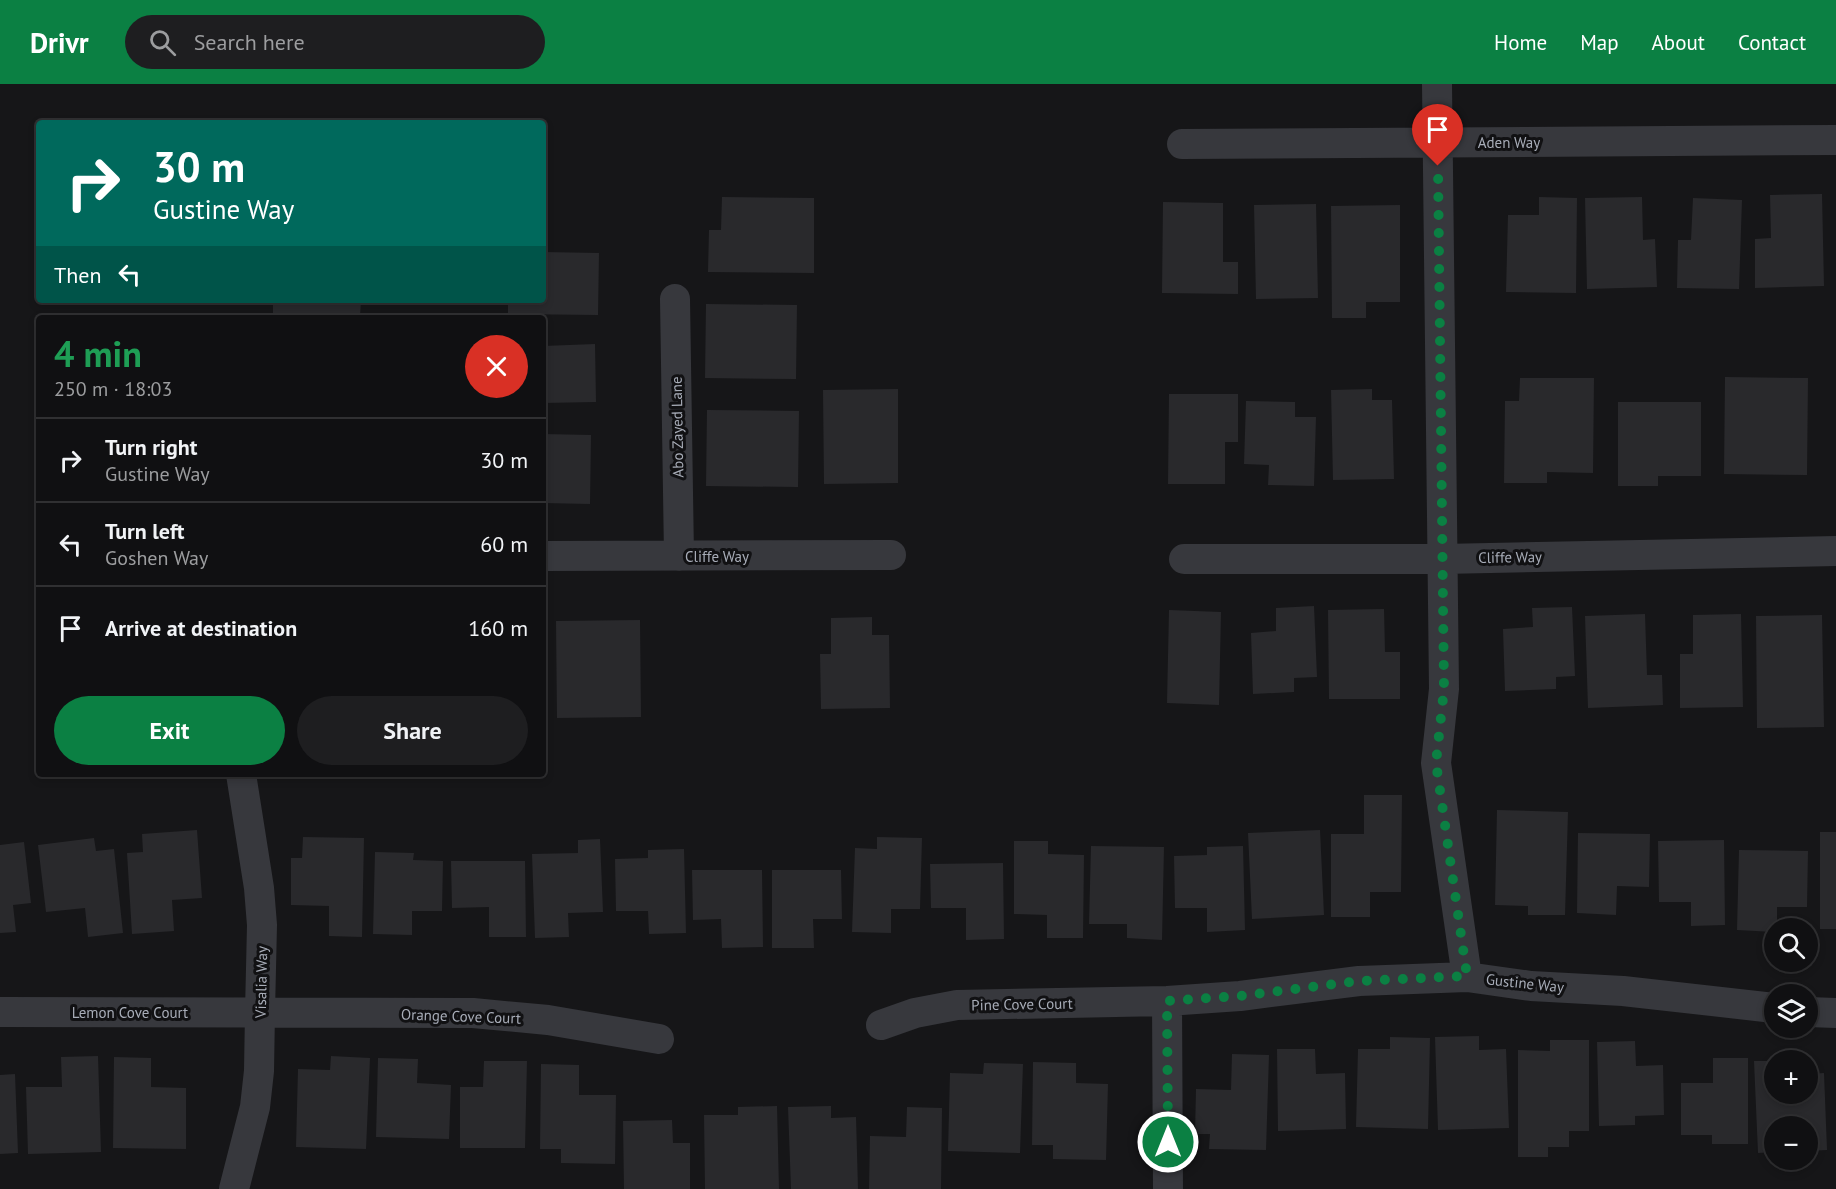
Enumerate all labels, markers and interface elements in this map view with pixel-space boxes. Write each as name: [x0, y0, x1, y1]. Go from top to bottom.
search box: [125, 15, 545, 69]
text: Drivr: [30, 24, 89, 61]
icon: search: [146, 26, 179, 59]
text: Search here: [194, 28, 305, 56]
text: Home: [1494, 29, 1547, 56]
text: Map: [1580, 29, 1619, 56]
text: About: [1652, 29, 1705, 56]
text: Contact: [1738, 29, 1806, 56]
pin: [1412, 104, 1463, 166]
icon: arrive: [1421, 113, 1454, 146]
street label: Aden Way: [1478, 133, 1540, 152]
text: 30 m: [153, 139, 245, 194]
icon: right: [54, 144, 132, 222]
text: Gustine Way: [153, 192, 294, 226]
icon: left: [113, 258, 146, 291]
text: Then: [54, 261, 101, 289]
text: 4 min: [54, 330, 142, 377]
button: close: [465, 335, 528, 398]
text: 250 m · 18:03: [54, 376, 172, 402]
street label: Abo Zayed Lane: [667, 376, 687, 478]
text: Turn right: [105, 433, 197, 461]
icon: right: [54, 444, 87, 477]
text: 30 m: [480, 446, 528, 474]
text: Gustine Way: [105, 461, 210, 487]
text: Turn left: [105, 517, 185, 545]
icon: left: [54, 528, 87, 561]
text: 60 m: [480, 530, 528, 558]
text: Goshen Way: [105, 545, 208, 571]
street label: Cliffe Way: [685, 547, 749, 566]
street label: Cliffe Way: [1478, 547, 1542, 567]
icon: arrive: [54, 612, 87, 645]
text: Arrive at destination: [105, 614, 297, 642]
text: 160 m: [468, 614, 528, 642]
button: Exit: [54, 696, 285, 765]
button: Share: [297, 696, 528, 765]
map controls: [1764, 918, 1818, 1170]
button: search: [1764, 918, 1818, 972]
street label: Visalia Way: [251, 946, 271, 1019]
street label: Gustine Way: [1485, 969, 1565, 997]
button: layers: [1764, 984, 1818, 1038]
street label: Pine Cove Court: [971, 994, 1073, 1014]
street label: Lemon Cove Court: [72, 1003, 188, 1022]
street label: Orange Cove Court: [401, 1004, 521, 1028]
button: +: [1764, 1050, 1818, 1104]
position arrow: [1136, 1110, 1200, 1174]
button: −: [1764, 1116, 1818, 1170]

